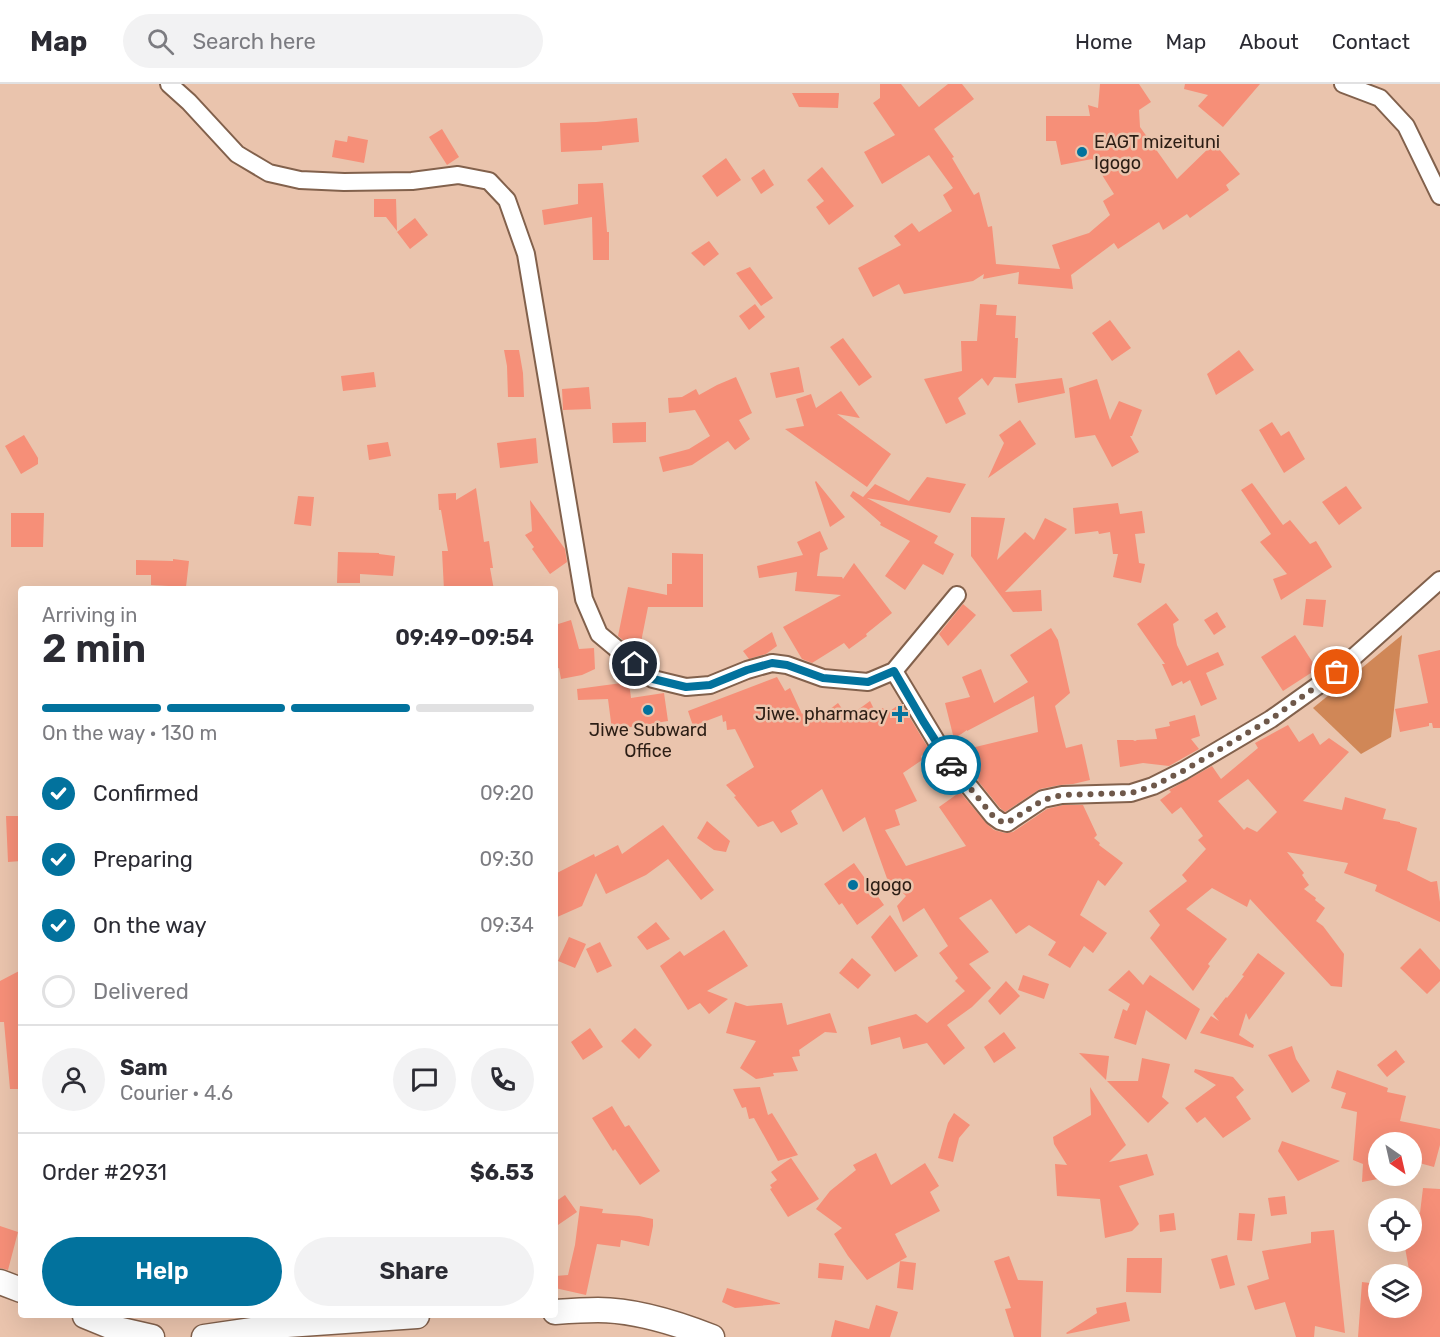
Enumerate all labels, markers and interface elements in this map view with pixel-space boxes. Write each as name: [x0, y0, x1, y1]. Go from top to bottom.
search box: [123, 14, 543, 68]
text: Map: [30, 25, 87, 58]
icon: search: [144, 25, 177, 58]
text: Search here: [192, 28, 316, 55]
text: Home: [1075, 29, 1132, 54]
text: Map: [1165, 29, 1206, 54]
text: About: [1239, 29, 1299, 54]
text: Contact: [1332, 29, 1410, 54]
place label: EAGT mizeituni Igogo: [1094, 131, 1220, 174]
marker: EAGT mizeituni Igogo: [1075, 145, 1089, 159]
text: Arriving in: [42, 603, 137, 627]
text: 09:49–09:54: [395, 624, 534, 651]
text: 2 min: [42, 626, 146, 672]
pin: [609, 638, 660, 689]
pin: [1311, 646, 1362, 697]
icon: home: [618, 647, 651, 680]
icon: bag: [1320, 655, 1353, 688]
marker: Jiwe Subward Office: [641, 703, 655, 717]
place label: Jiwe. pharmacy: [755, 703, 888, 725]
marker: Jiwe. pharmacy: [893, 707, 907, 721]
place label: Jiwe Subward Office: [589, 719, 707, 762]
text: On the way · 130 m: [42, 721, 217, 745]
courier: [921, 735, 981, 795]
icon: car: [935, 749, 968, 782]
icon: check: [42, 777, 75, 810]
text: Confirmed: [93, 780, 199, 807]
text: 09:20: [480, 781, 534, 805]
icon: check: [42, 843, 75, 876]
text: Preparing: [93, 846, 193, 873]
text: 09:30: [480, 847, 534, 871]
place label: Igogo: [865, 874, 912, 896]
marker: Igogo: [846, 878, 860, 892]
icon: check: [42, 909, 75, 942]
text: On the way: [93, 912, 207, 939]
text: 09:34: [480, 913, 534, 937]
text: Delivered: [93, 978, 189, 1005]
button: person: [42, 1048, 105, 1111]
button: chat: [393, 1048, 456, 1111]
button: phone: [471, 1048, 534, 1111]
text: Sam: [120, 1054, 168, 1081]
text: Courier · 4.6: [120, 1081, 233, 1105]
north arrow: [1368, 1132, 1422, 1186]
map controls: [1368, 1132, 1422, 1318]
text: Order #2931: [42, 1159, 167, 1186]
text: $6.53: [470, 1159, 534, 1186]
button: locate: [1368, 1198, 1422, 1252]
button: Help: [42, 1237, 282, 1306]
button: Share: [294, 1237, 534, 1306]
button: layers: [1368, 1264, 1422, 1318]

